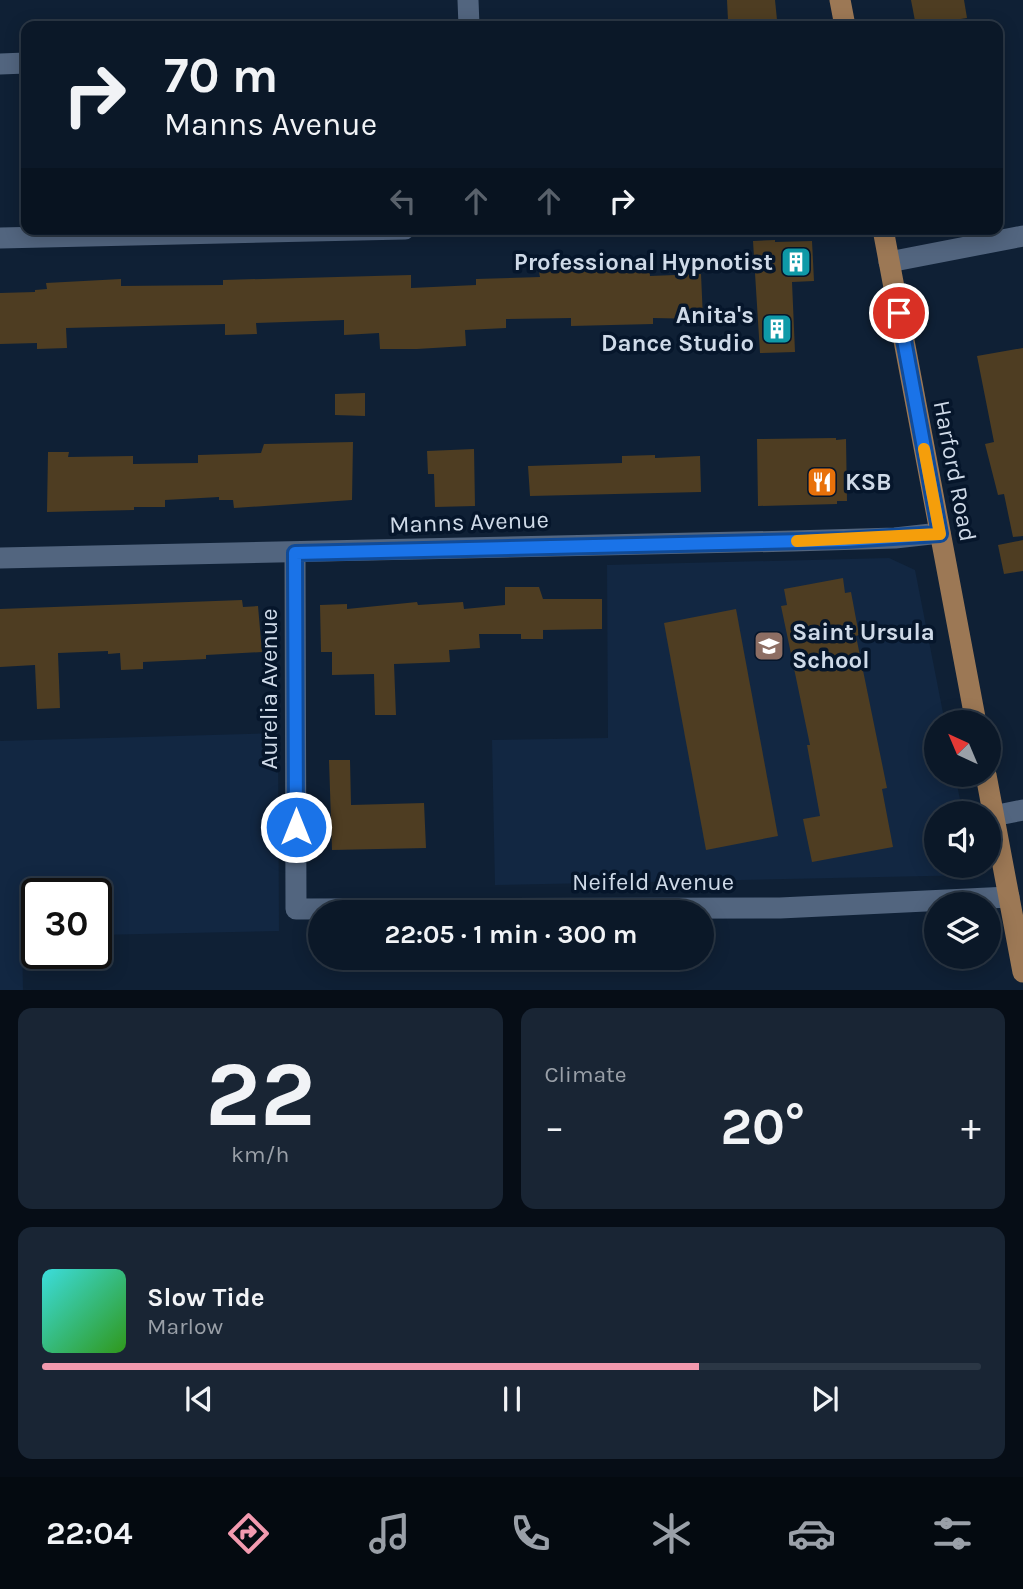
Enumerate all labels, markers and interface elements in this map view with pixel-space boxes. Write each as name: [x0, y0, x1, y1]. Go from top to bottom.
text: 70 m: [164, 47, 278, 104]
icon: right: [49, 49, 140, 140]
text: Manns Avenue: [164, 106, 377, 143]
icon: left: [384, 182, 422, 220]
icon: ahead: [457, 182, 495, 220]
icon: ahead: [530, 182, 568, 220]
icon: right: [603, 182, 641, 220]
building icon: Professional Hypnotist: [779, 245, 813, 279]
place label: Professional Hypnotist: [514, 248, 773, 276]
pin: [869, 283, 929, 343]
icon: arrive: [880, 294, 918, 332]
place label: Anita's Dance Studio: [601, 301, 754, 357]
building icon: Anita's Dance Studio: [760, 312, 794, 346]
street label: Harford Road: [928, 398, 982, 544]
restaurant icon: KSB: [805, 465, 839, 499]
place label: KSB: [845, 468, 892, 496]
street label: Manns Avenue: [389, 505, 549, 539]
street label: Aurelia Avenue: [255, 608, 283, 770]
place label: Saint Ursula School: [792, 618, 935, 674]
school or university icon: Saint Ursula School: [752, 629, 786, 663]
north arrow: [924, 710, 1001, 788]
map controls: [924, 710, 1001, 969]
position arrow: [259, 790, 333, 864]
button: sound: [924, 801, 1001, 878]
street label: Neifeld Avenue: [572, 868, 734, 896]
speed limit sign: 30: [21, 878, 112, 969]
button: layers: [924, 892, 1001, 969]
text: 22:05 · 1 min · 300 m: [384, 919, 638, 950]
text: 22: [205, 1042, 315, 1148]
text: Climate: [545, 1061, 627, 1088]
text: 20°: [720, 1096, 805, 1157]
text: −: [545, 1105, 564, 1150]
text: +: [961, 1105, 981, 1150]
text: km/h: [231, 1141, 289, 1168]
text: Slow Tide: [147, 1282, 265, 1313]
text: Marlow: [147, 1313, 223, 1340]
icon: previous: [180, 1380, 218, 1418]
icon: pause: [493, 1380, 531, 1418]
icon: next: [806, 1380, 844, 1418]
icon: directions: [224, 1509, 273, 1558]
icon: music: [365, 1509, 414, 1558]
icon: phone: [506, 1509, 555, 1558]
icon: climate: [647, 1509, 696, 1558]
icon: car: [787, 1509, 836, 1558]
icon: filters: [928, 1509, 977, 1558]
text: 22:04: [46, 1515, 133, 1552]

